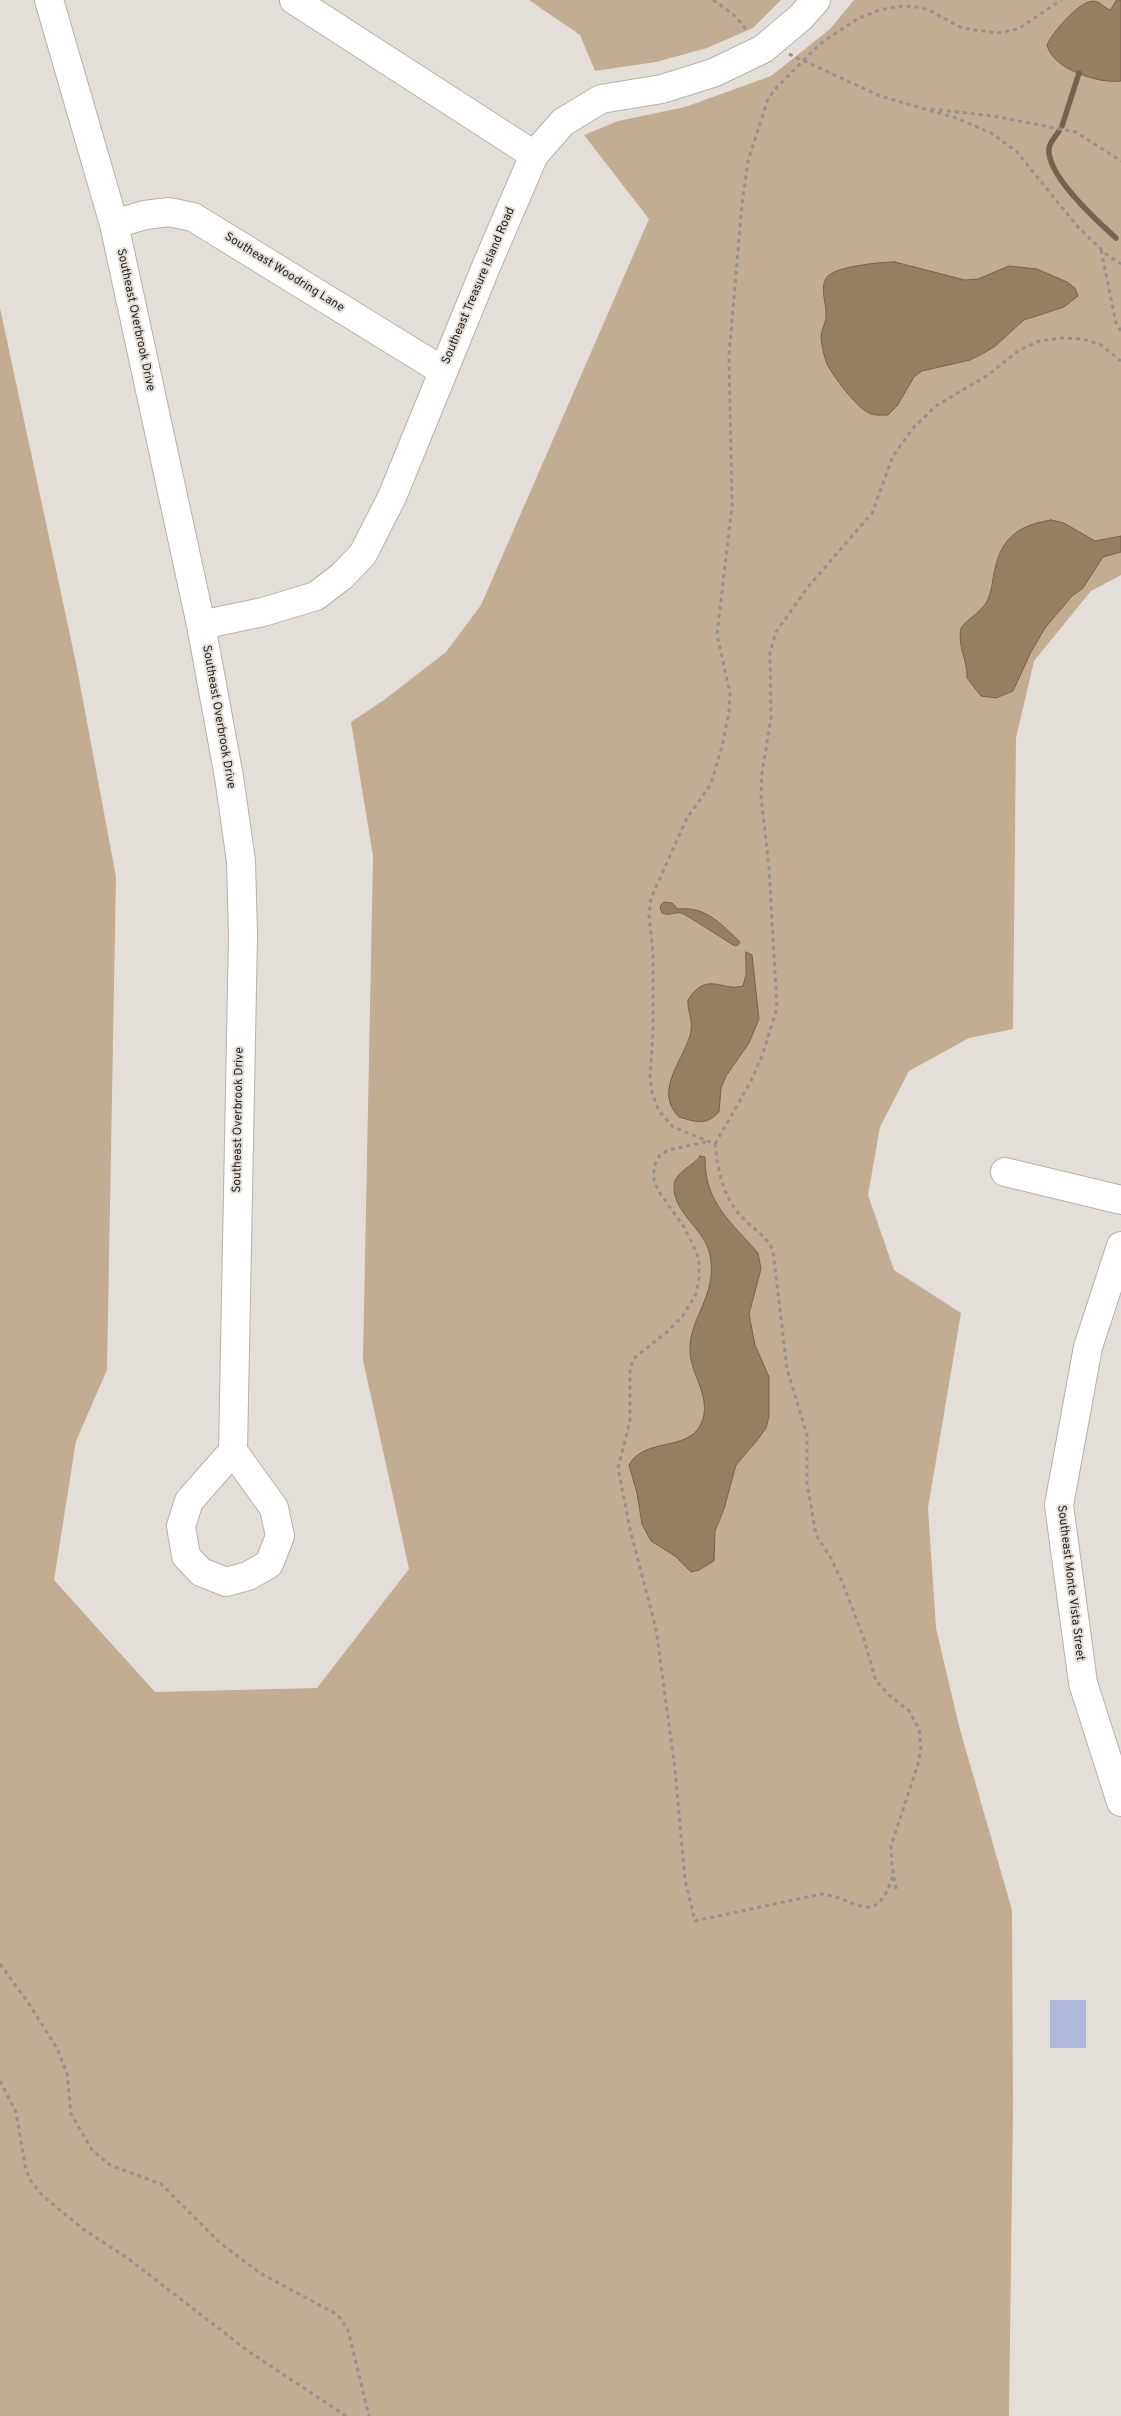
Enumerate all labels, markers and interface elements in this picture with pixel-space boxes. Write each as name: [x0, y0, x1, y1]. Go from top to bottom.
street label: Southeast Treasure Island Road: [439, 205, 519, 367]
street label: Southeast Woodring Lane: [222, 230, 346, 316]
street label: Southeast Overbrook Drive: [113, 247, 157, 393]
street label: Southeast Overbrook Drive: [198, 644, 238, 790]
street label: Southeast Overbrook Drive: [231, 1047, 247, 1193]
street label: Southeast Monte Vista Street: [1053, 1504, 1087, 1662]

